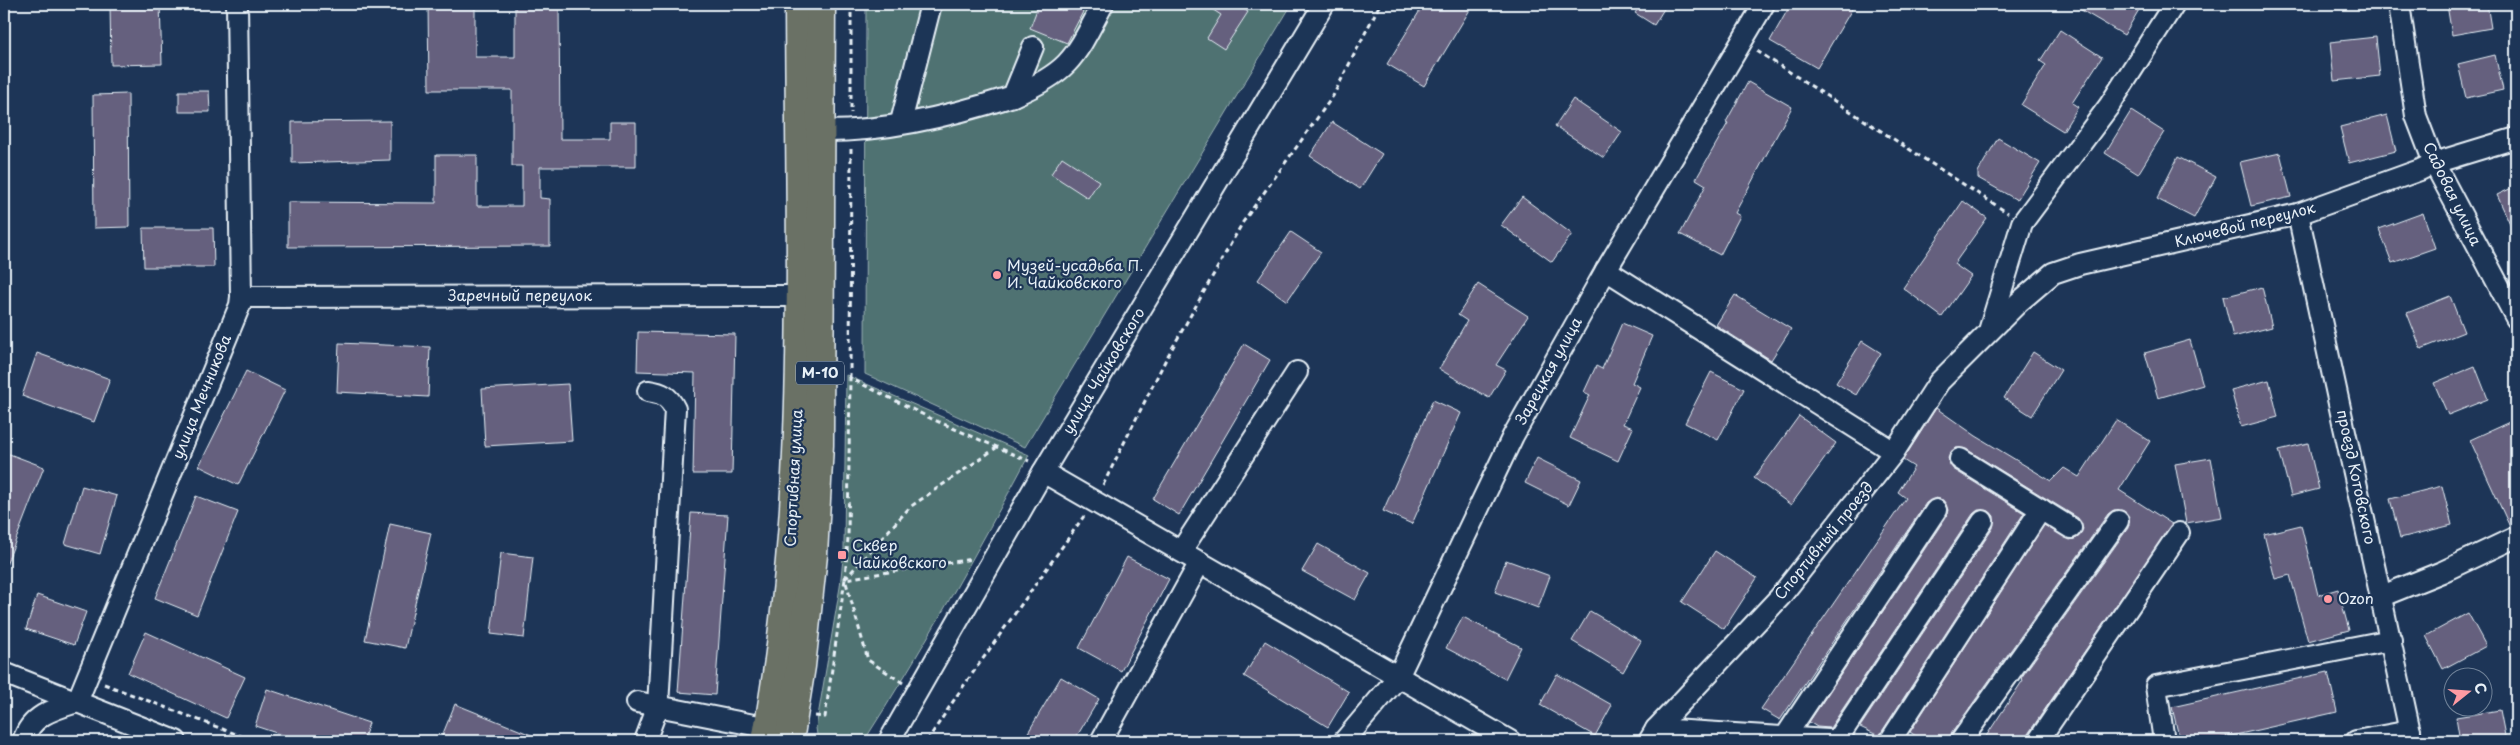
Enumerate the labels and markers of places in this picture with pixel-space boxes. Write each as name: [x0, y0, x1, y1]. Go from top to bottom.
place label: Музей-усадьба П. И. Чайковского: [1007, 253, 1144, 293]
marker: Музей-усадьба П. И. Чайковского: [991, 269, 1003, 281]
place label: Сквер Чайковского: [852, 533, 947, 573]
marker: Сквер Чайковского: [836, 549, 848, 561]
place label: Ozon: [2338, 586, 2374, 609]
marker: Ozon: [2322, 593, 2334, 605]

